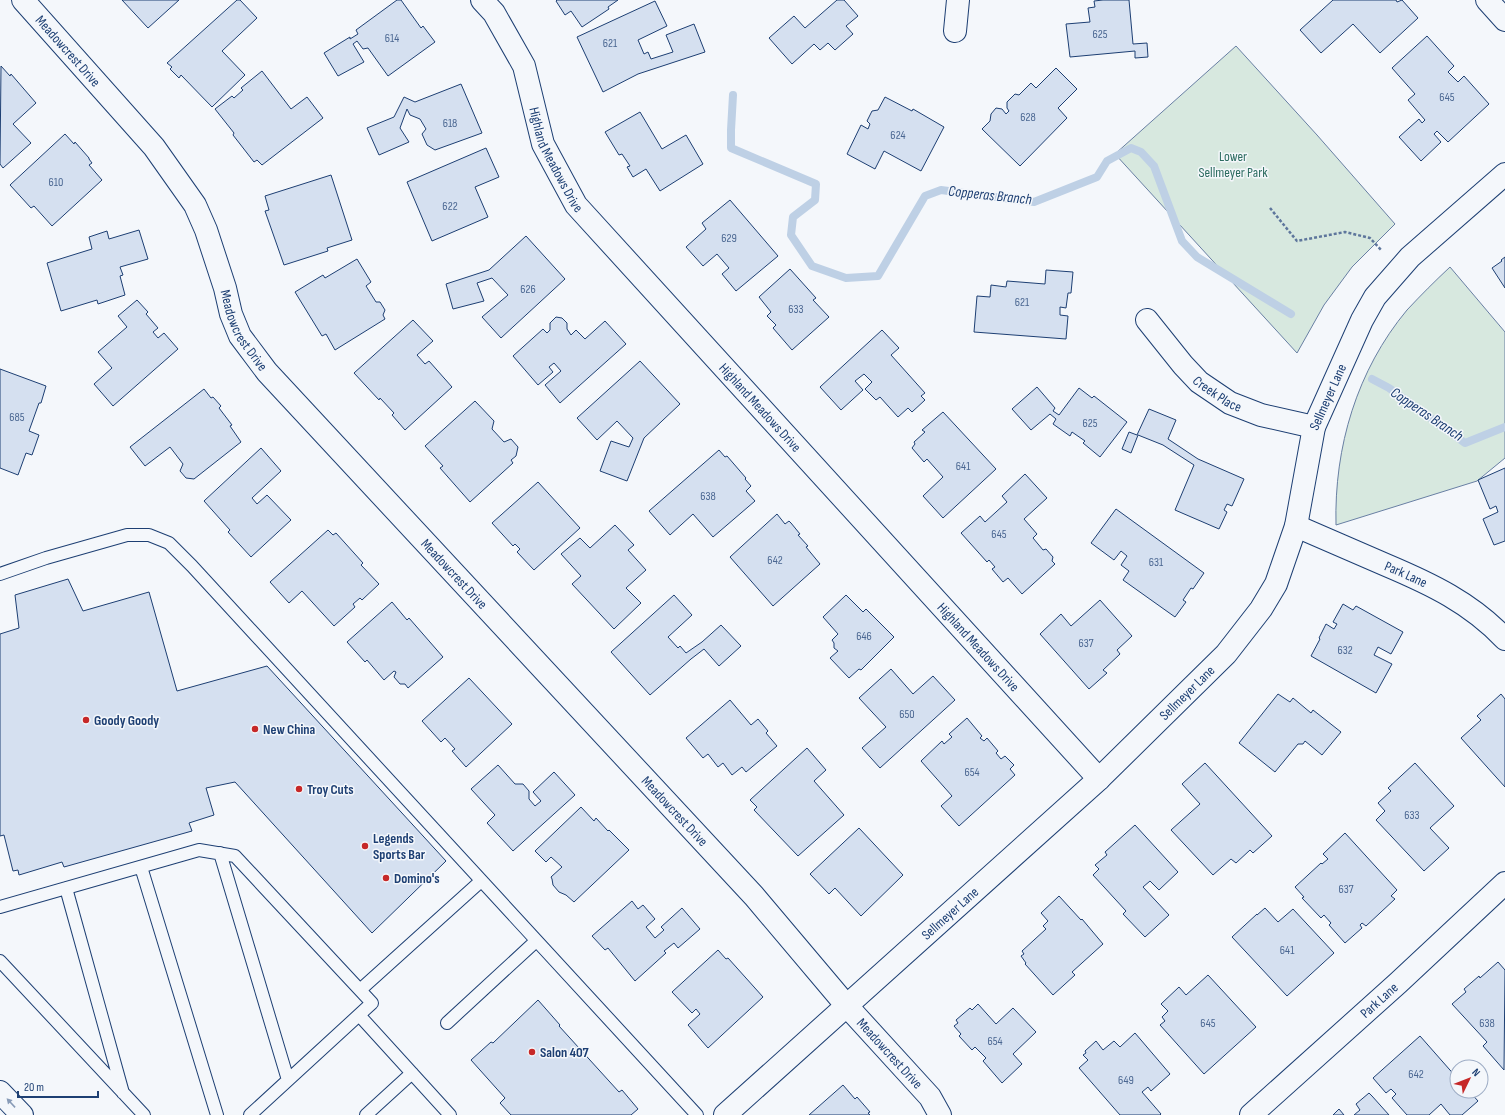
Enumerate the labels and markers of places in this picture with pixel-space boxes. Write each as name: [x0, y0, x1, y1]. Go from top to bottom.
place label: Goody Goody: [94, 712, 159, 729]
marker: Goody Goody: [81, 715, 91, 725]
place label: New China: [263, 721, 316, 738]
marker: New China: [250, 724, 260, 734]
place label: Troy Cuts: [307, 781, 354, 798]
marker: Troy Cuts: [294, 784, 304, 794]
place label: Legends Sports Bar: [373, 830, 426, 863]
marker: Legends Sports Bar: [360, 841, 370, 851]
place label: Domino's: [394, 870, 440, 887]
marker: Domino's: [381, 873, 391, 883]
place label: Salon 407: [540, 1044, 590, 1061]
marker: Salon 407: [527, 1047, 537, 1057]

